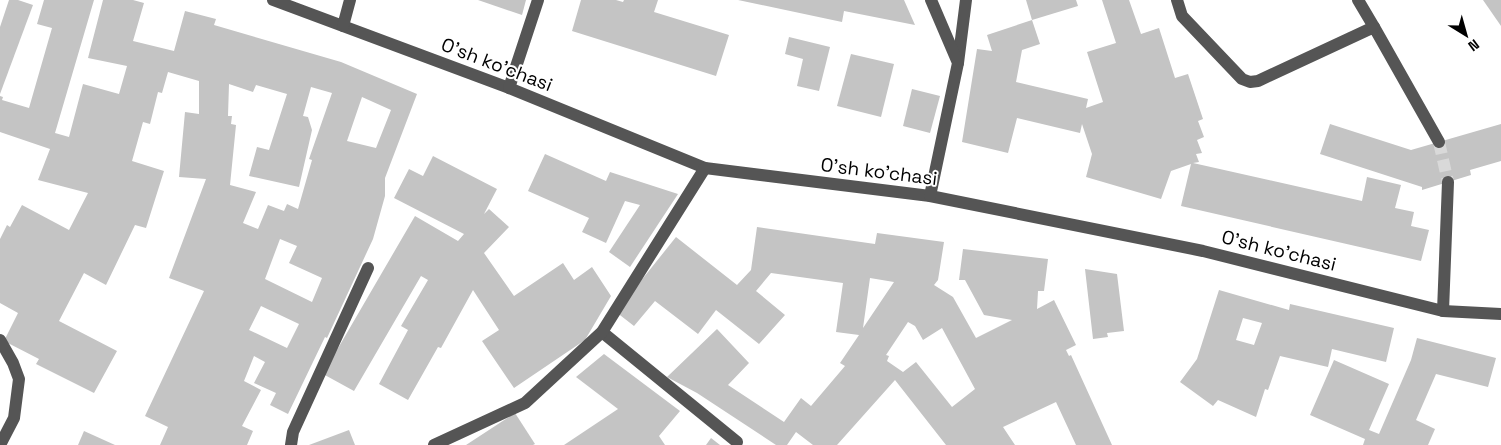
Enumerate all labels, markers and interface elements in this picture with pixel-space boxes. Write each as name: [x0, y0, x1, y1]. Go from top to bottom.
north arrow: [1441, 10, 1491, 60]
street label: O'sh ko'chasi: [438, 32, 556, 97]
text: N: [1465, 35, 1483, 55]
street label: O'sh ko'chasi: [819, 152, 939, 191]
street label: O'sh ko'chasi: [1219, 224, 1339, 277]

